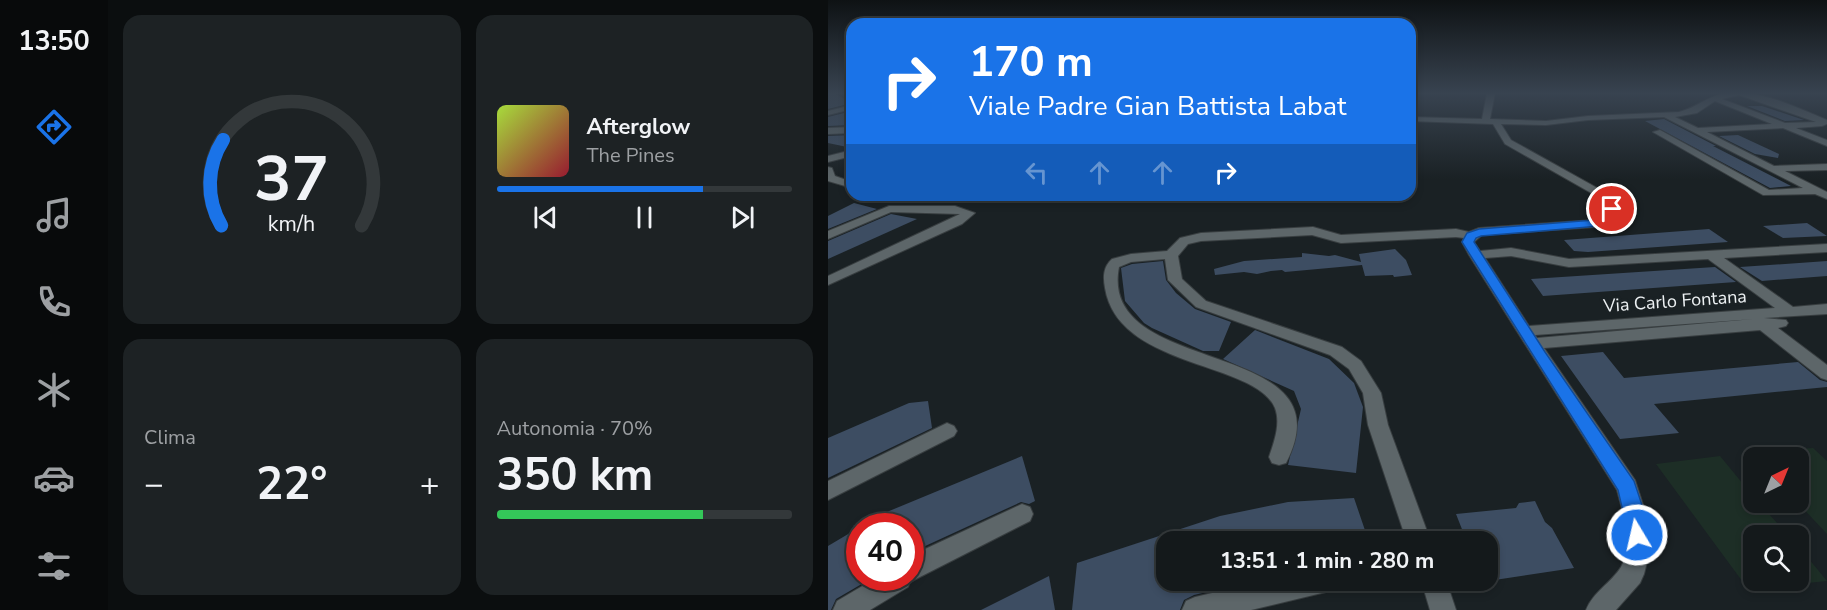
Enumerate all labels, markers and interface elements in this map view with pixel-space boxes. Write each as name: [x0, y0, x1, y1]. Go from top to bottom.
text: 13:50: [18, 23, 90, 60]
text: 170 m: [969, 34, 1093, 91]
icon: right: [870, 42, 948, 120]
text: Viale Padre Gian Battista Labat: [969, 88, 1346, 125]
icon: directions: [33, 106, 75, 148]
text: Afterglow: [587, 112, 690, 142]
text: 37: [254, 138, 329, 223]
text: The Pines: [587, 142, 675, 169]
icon: left: [1020, 156, 1053, 189]
icon: ahead: [1083, 156, 1116, 189]
icon: ahead: [1146, 156, 1179, 189]
icon: right: [1209, 156, 1242, 189]
pin: [1586, 183, 1637, 234]
icon: arrive: [1595, 192, 1628, 225]
icon: music: [33, 194, 75, 236]
icon: previous: [529, 201, 562, 234]
icon: pause: [628, 201, 661, 234]
icon: next: [726, 201, 759, 234]
text: km/h: [268, 210, 315, 240]
icon: phone: [33, 281, 75, 323]
street label: Via Carlo Fontana: [1601, 284, 1748, 318]
icon: climate: [33, 369, 75, 411]
text: Autonomia · 70%: [497, 415, 653, 442]
text: Clima: [144, 424, 196, 451]
text: 350 km: [497, 445, 653, 506]
north arrow: [1743, 447, 1809, 513]
map controls: [1743, 447, 1809, 591]
text: 22°: [256, 454, 327, 515]
icon: car: [33, 457, 75, 499]
text: −: [144, 462, 164, 507]
text: +: [420, 462, 440, 507]
position arrow: [1605, 503, 1669, 567]
speed limit sign: 40: [846, 513, 924, 591]
button: search: [1743, 525, 1809, 591]
icon: filters: [33, 545, 75, 587]
text: 13:51 · 1 min · 280 m: [1220, 546, 1434, 576]

